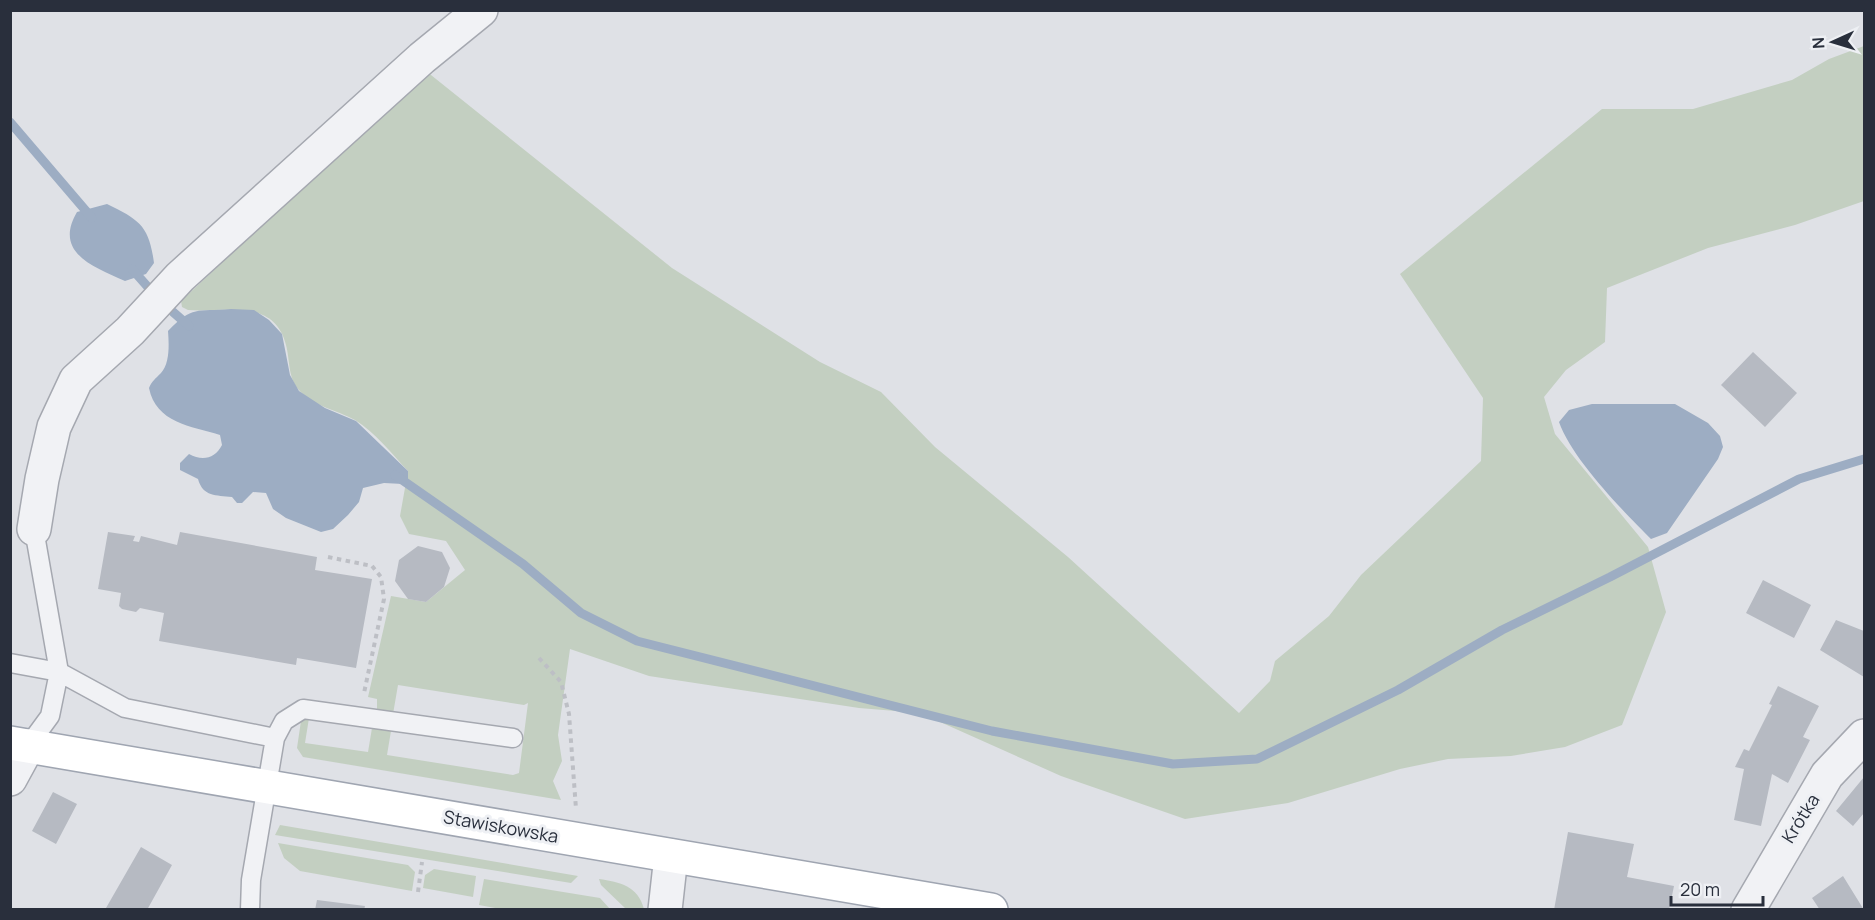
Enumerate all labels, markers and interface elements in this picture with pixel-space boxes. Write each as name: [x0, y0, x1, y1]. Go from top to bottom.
north arrow: [1803, 12, 1863, 72]
text: N: [1807, 37, 1829, 50]
street label: Krótka: [1776, 789, 1824, 847]
street label: Stawiskowska: [442, 804, 560, 848]
scale bar: [1671, 869, 1762, 907]
text: 20 m: [1680, 877, 1720, 901]

